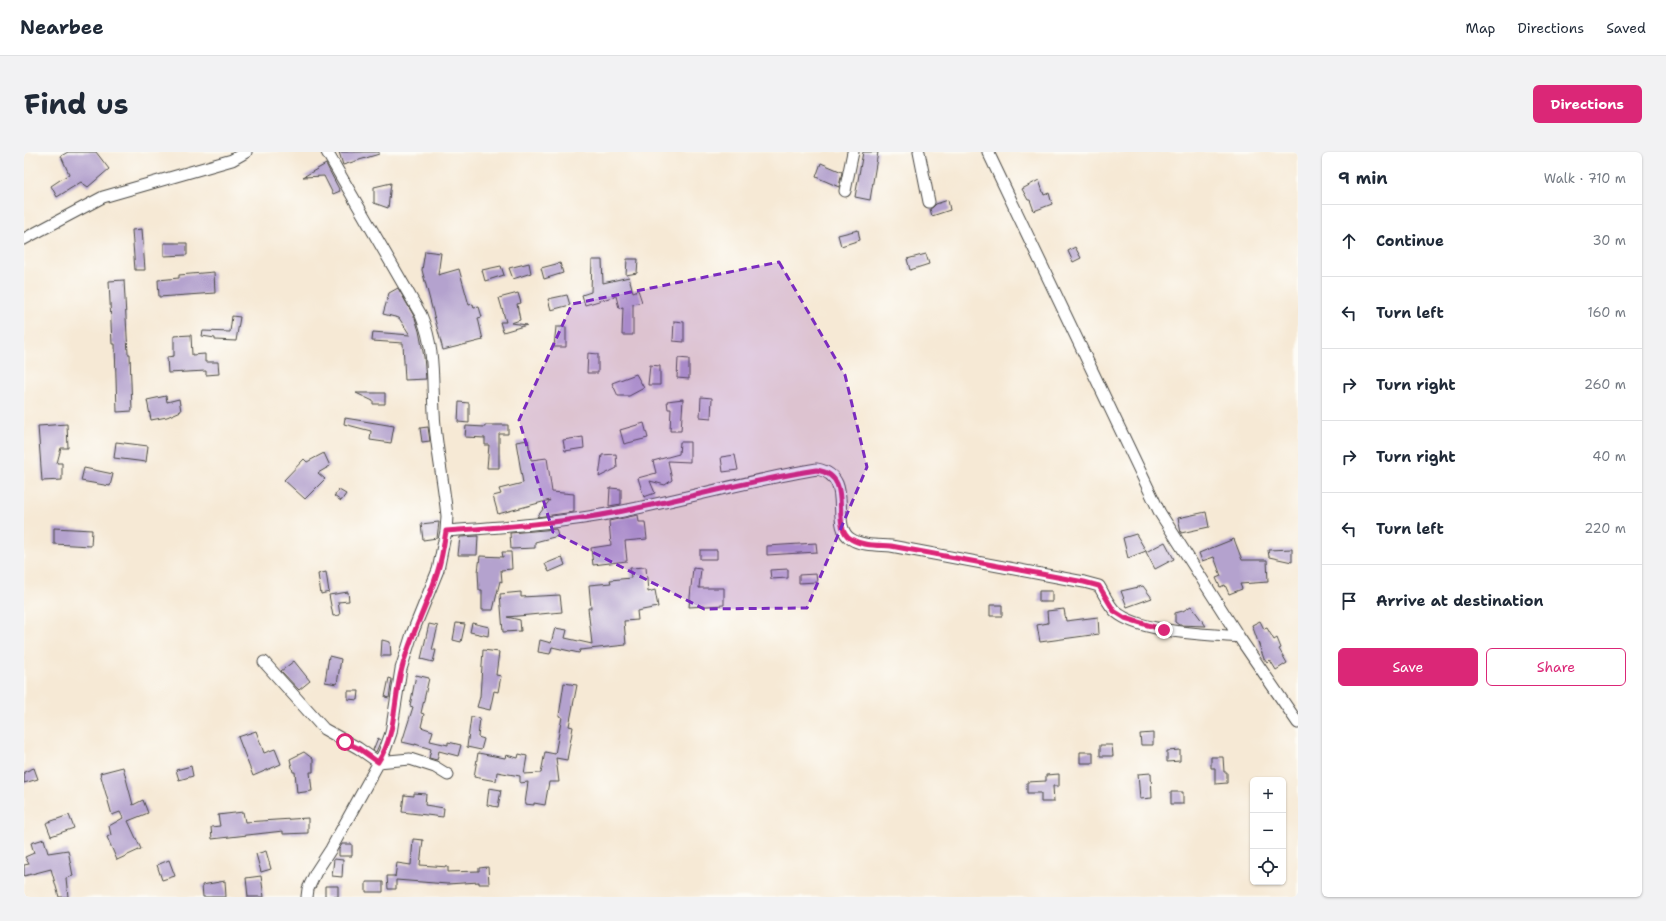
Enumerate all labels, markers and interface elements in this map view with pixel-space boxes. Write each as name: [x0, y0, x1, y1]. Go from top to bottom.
text: Nearbee: [20, 15, 104, 40]
text: Map: [1466, 19, 1496, 37]
text: Directions: [1518, 19, 1584, 37]
text: Saved: [1606, 19, 1646, 37]
text: Find us: [24, 85, 129, 123]
button: Directions: [1533, 85, 1642, 123]
text: 9 min: [1338, 167, 1388, 189]
text: Walk · 710 m: [1544, 170, 1626, 187]
icon: ahead: [1338, 230, 1360, 252]
text: Continue: [1376, 231, 1444, 251]
text: 30 m: [1592, 232, 1626, 249]
icon: left: [1338, 302, 1360, 324]
text: Turn left: [1376, 303, 1444, 323]
text: 160 m: [1588, 304, 1626, 321]
icon: right: [1338, 374, 1360, 396]
text: Turn right: [1376, 375, 1456, 395]
text: 260 m: [1584, 376, 1626, 393]
icon: right: [1338, 446, 1360, 468]
text: Turn right: [1376, 447, 1456, 467]
text: 40 m: [1592, 448, 1626, 465]
icon: left: [1338, 518, 1360, 540]
text: Turn left: [1376, 519, 1444, 539]
text: 220 m: [1584, 520, 1626, 537]
icon: arrive: [1338, 590, 1360, 612]
text: Arrive at destination: [1376, 591, 1544, 611]
route end: [1155, 621, 1173, 639]
button: Save: [1338, 648, 1478, 686]
button: Share: [1486, 648, 1626, 686]
route start: [336, 733, 354, 751]
map controls: [1250, 777, 1286, 885]
button: +: [1250, 777, 1286, 813]
button: −: [1250, 813, 1286, 849]
button: locate: [1250, 849, 1286, 885]

